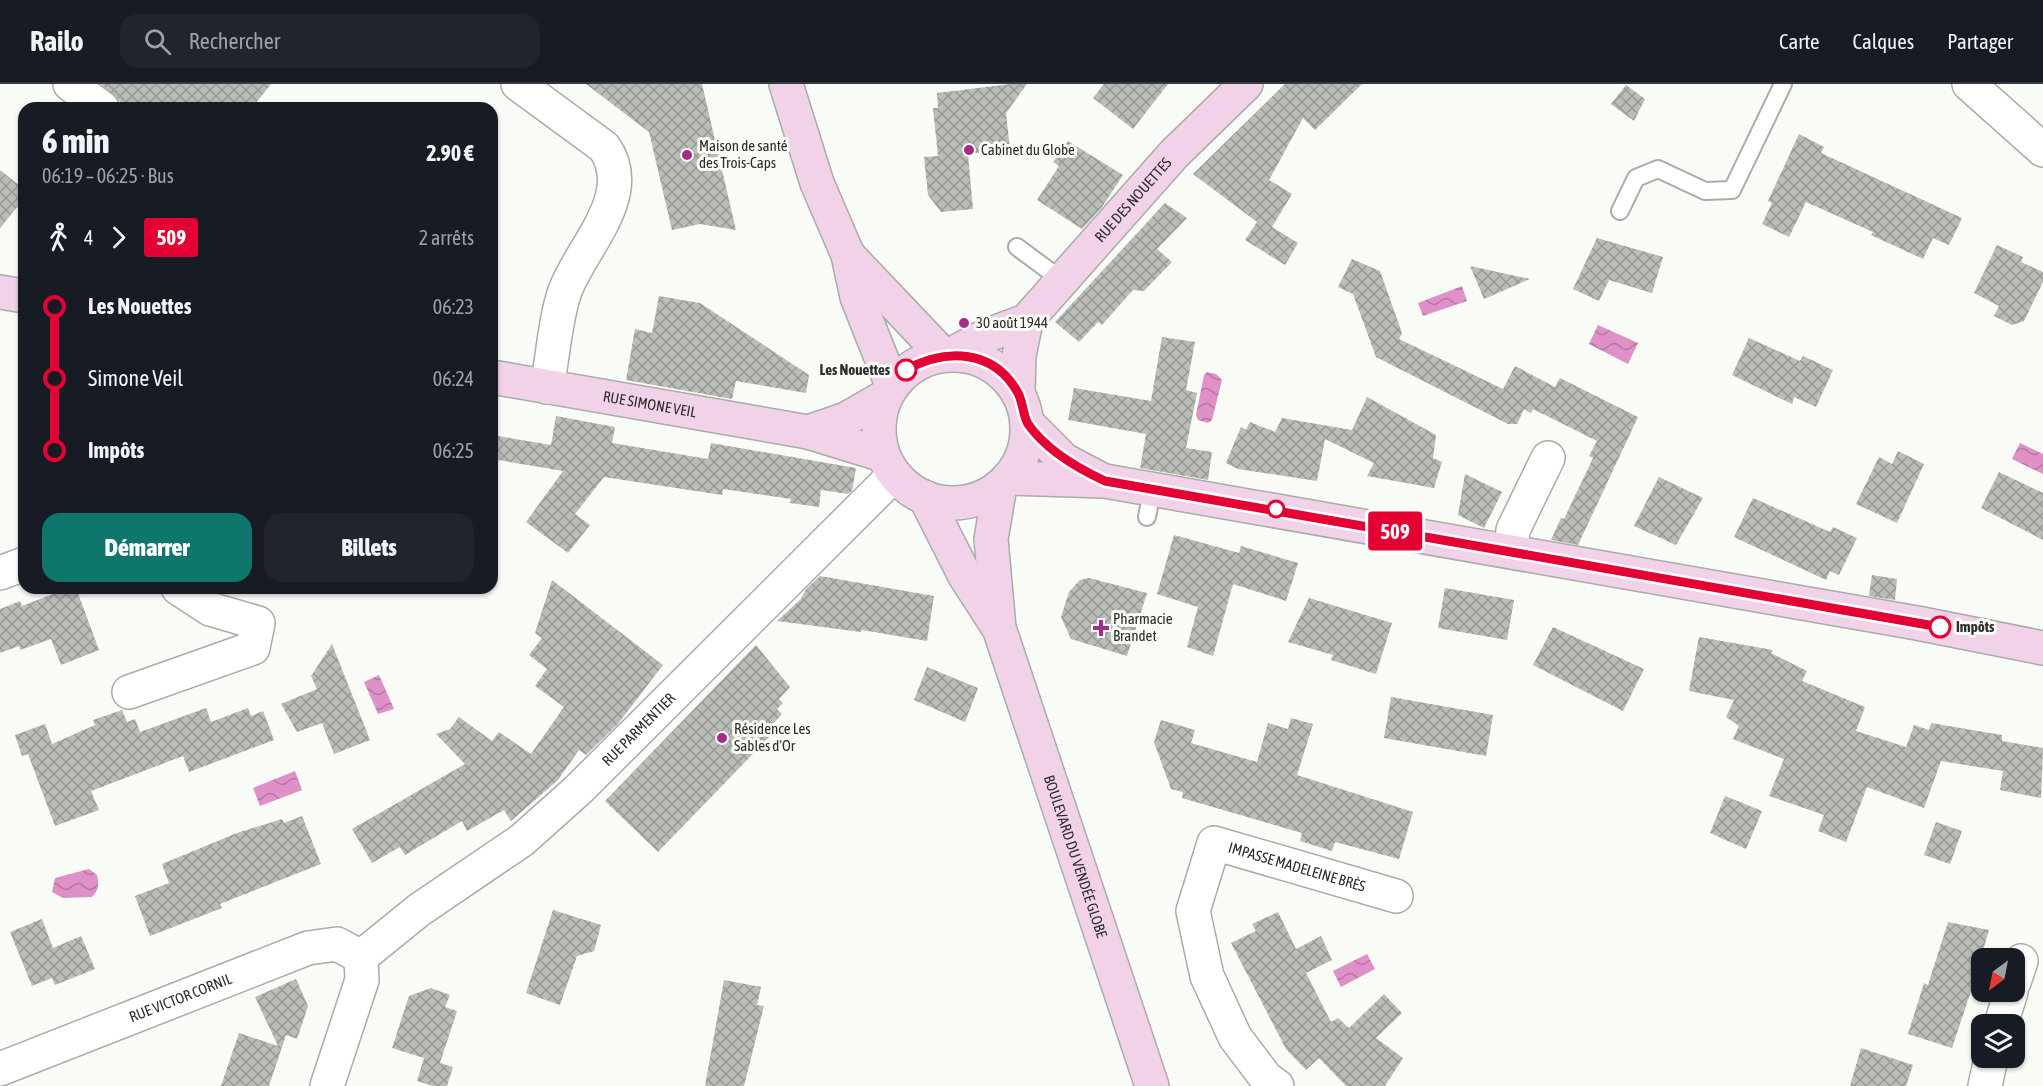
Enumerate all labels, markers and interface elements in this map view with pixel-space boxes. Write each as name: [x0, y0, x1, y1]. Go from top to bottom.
search box: [120, 14, 540, 68]
text: Railo: [30, 25, 84, 57]
icon: search: [141, 25, 174, 58]
text: Rechercher: [189, 28, 280, 54]
text: Carte: [1779, 29, 1820, 53]
text: Calques: [1853, 29, 1914, 53]
text: Partager: [1947, 29, 2013, 53]
text: 6 min: [42, 122, 109, 160]
place label: Maison de santé des Trois-Caps: [699, 137, 788, 171]
text: 2.90 €: [426, 140, 474, 166]
place label: Cabinet du Globe: [981, 141, 1075, 158]
marker: Cabinet du Globe: [962, 143, 976, 157]
marker: Maison de santé des Trois-Caps: [680, 148, 694, 162]
street label: RUE DES NOUETTES: [1091, 154, 1175, 245]
text: 06:19 – 06:25 · Bus: [42, 164, 174, 187]
icon: walk: [42, 221, 75, 254]
icon: forward: [102, 221, 135, 254]
text: 509: [156, 225, 186, 249]
text: 4: [84, 226, 93, 249]
text: 2 arrêts: [419, 226, 474, 249]
text: Les Nouettes: [88, 293, 191, 319]
text: 06:23: [433, 295, 474, 318]
place label: 30 août 1944: [976, 314, 1048, 331]
marker: 30 août 1944: [957, 316, 971, 330]
marker: Les Nouettes: [895, 359, 917, 381]
place label: Les Nouettes: [819, 361, 891, 378]
text: Simone Veil: [88, 365, 183, 391]
text: 06:24: [433, 367, 474, 390]
street label: RUE SIMONE VEIL: [602, 387, 698, 420]
text: Impôts: [88, 437, 144, 463]
text: 06:25: [433, 439, 474, 462]
unlabelled marker: [1267, 500, 1285, 518]
line badge: 509: [1360, 512, 1430, 550]
button: Démarrer: [42, 513, 252, 582]
button: Billets: [264, 513, 474, 582]
text: 509: [1380, 519, 1410, 543]
place label: Pharmacie Brandet: [1113, 610, 1173, 644]
marker: Impôts: [1929, 616, 1951, 638]
place label: Impôts: [1956, 618, 1995, 635]
marker: Pharmacie Brandet: [1094, 621, 1108, 635]
street label: RUE PARMENTIER: [598, 689, 679, 769]
place label: Résidence Les Sables d'Or: [734, 720, 811, 754]
marker: Résidence Les Sables d'Or: [715, 731, 729, 745]
street label: BOULEVARD DU VENDÉE GLOBE: [1041, 773, 1111, 940]
street label: IMPASSE MADELEINE BRÈS: [1226, 839, 1367, 895]
north arrow: [1971, 948, 2025, 1002]
map controls: [1971, 948, 2025, 1068]
street label: RUE VICTOR CORNIL: [127, 970, 234, 1025]
button: layers: [1971, 1014, 2025, 1068]

